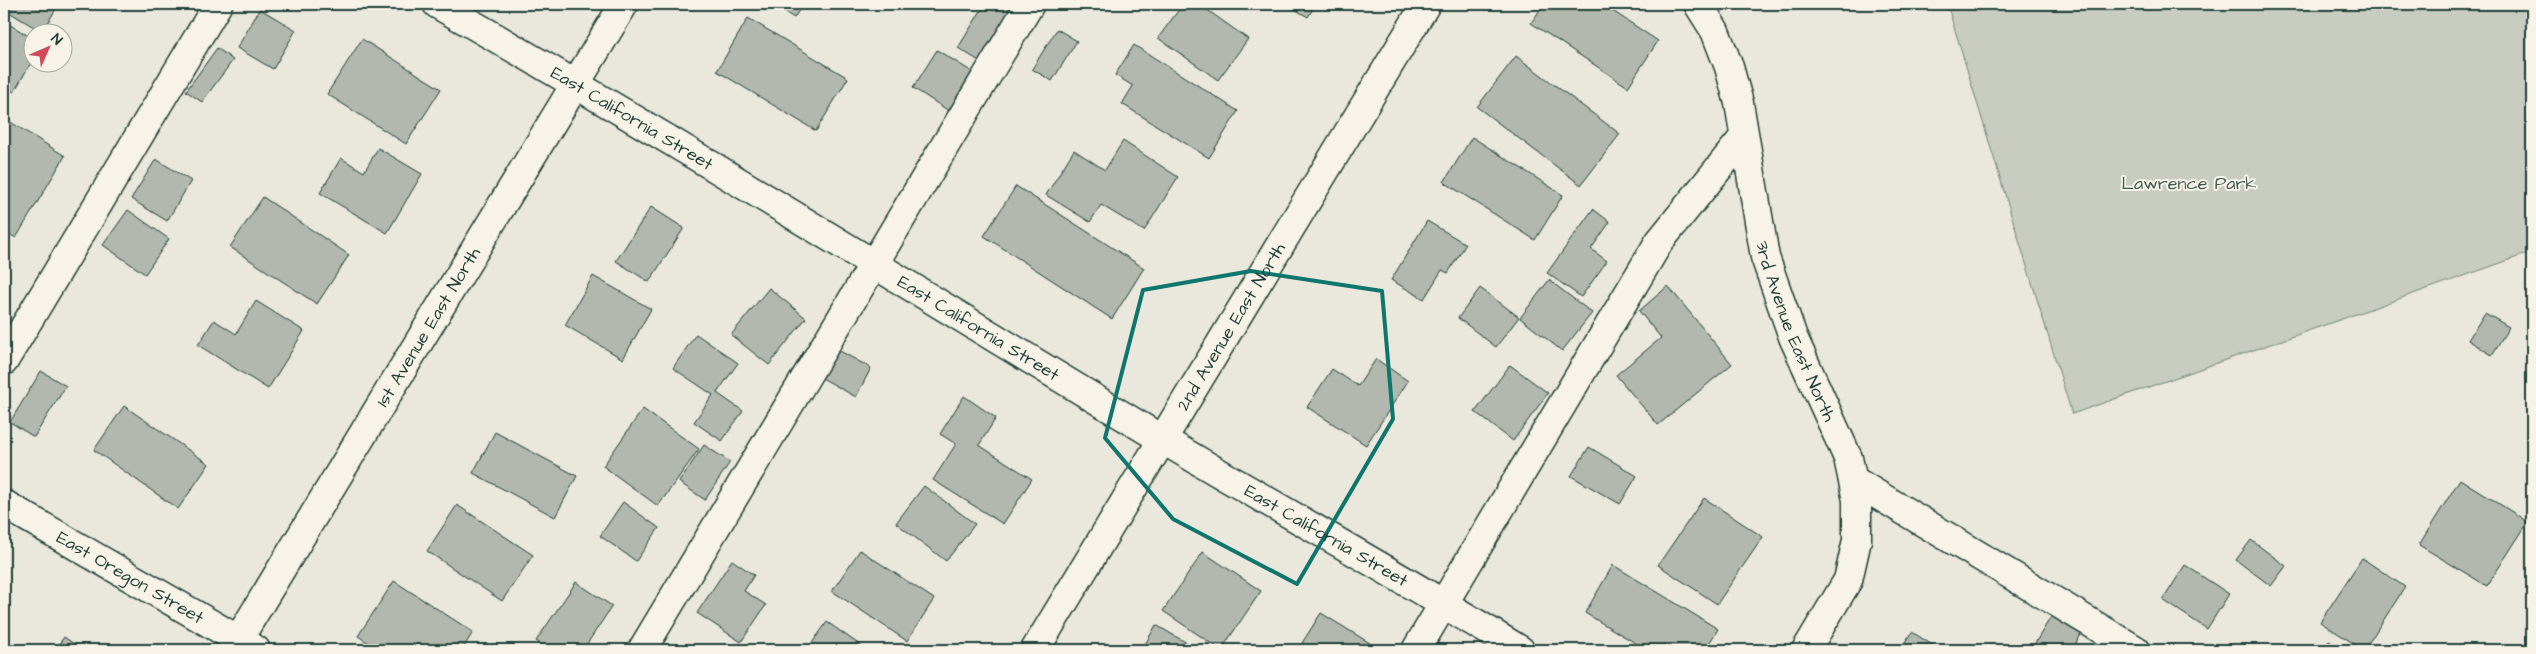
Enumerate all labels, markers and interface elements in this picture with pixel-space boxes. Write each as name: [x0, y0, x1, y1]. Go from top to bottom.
north arrow: [22, 22, 72, 72]
text: N: [46, 29, 67, 50]
street label: East California Street: [546, 60, 719, 177]
park label: Lawrence Park: [2122, 171, 2256, 196]
street label: 2nd Avenue East North: [1170, 238, 1291, 415]
street label: 3rd Avenue East North: [1750, 239, 1842, 425]
street label: 1st Avenue East North: [370, 242, 486, 411]
street label: East California Street: [893, 269, 1065, 387]
street label: East California Street: [1240, 478, 1413, 593]
street label: East Oregon Street: [52, 525, 209, 630]

